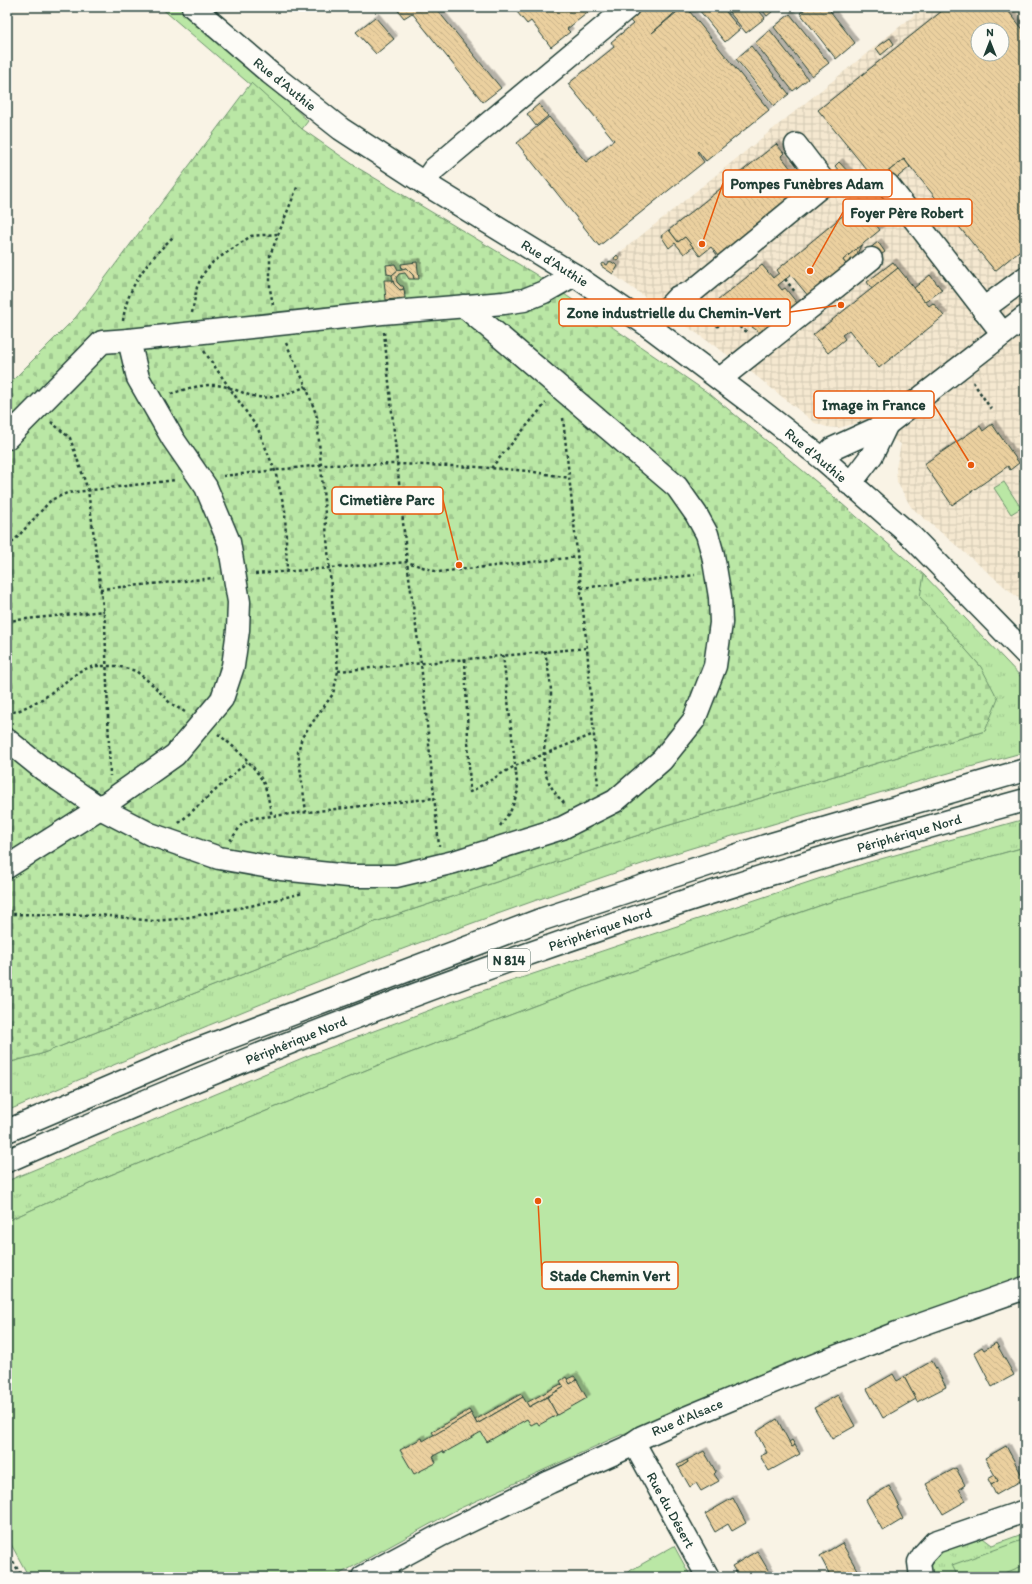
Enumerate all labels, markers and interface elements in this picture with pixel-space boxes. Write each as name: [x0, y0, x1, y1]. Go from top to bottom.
north arrow: [970, 22, 1010, 62]
text: N: [986, 26, 994, 39]
street label: Rue d'Authie: [250, 54, 320, 115]
callout: Pompes Funèbres Adam: [723, 170, 892, 197]
text: Pompes Funèbres Adam: [730, 175, 884, 194]
callout: Foyer Père Robert: [843, 199, 972, 226]
text: Foyer Père Robert: [850, 204, 964, 223]
street label: Rue d'Authie: [518, 236, 592, 291]
callout: Zone industrielle du Chemin-Vert: [559, 299, 790, 326]
text: Zone industrielle du Chemin-Vert: [567, 304, 782, 322]
callout: Image in France: [814, 391, 934, 418]
text: Image in France: [822, 396, 926, 415]
street label: Rue d'Authie: [781, 424, 851, 487]
callout: Cimetière Parc: [332, 487, 443, 514]
text: Cimetière Parc: [339, 491, 435, 509]
street label: Périphérique Nord: [855, 810, 964, 857]
street label: Périphérique Nord: [546, 904, 654, 955]
road number: N 814: [488, 949, 530, 971]
street label: Périphérique Nord: [243, 1012, 350, 1069]
callout: Stade Chemin Vert: [542, 1262, 678, 1289]
text: Stade Chemin Vert: [550, 1267, 671, 1285]
street label: Rue d'Alsace: [649, 1395, 726, 1440]
street label: Rue du Désert: [643, 1469, 698, 1551]

